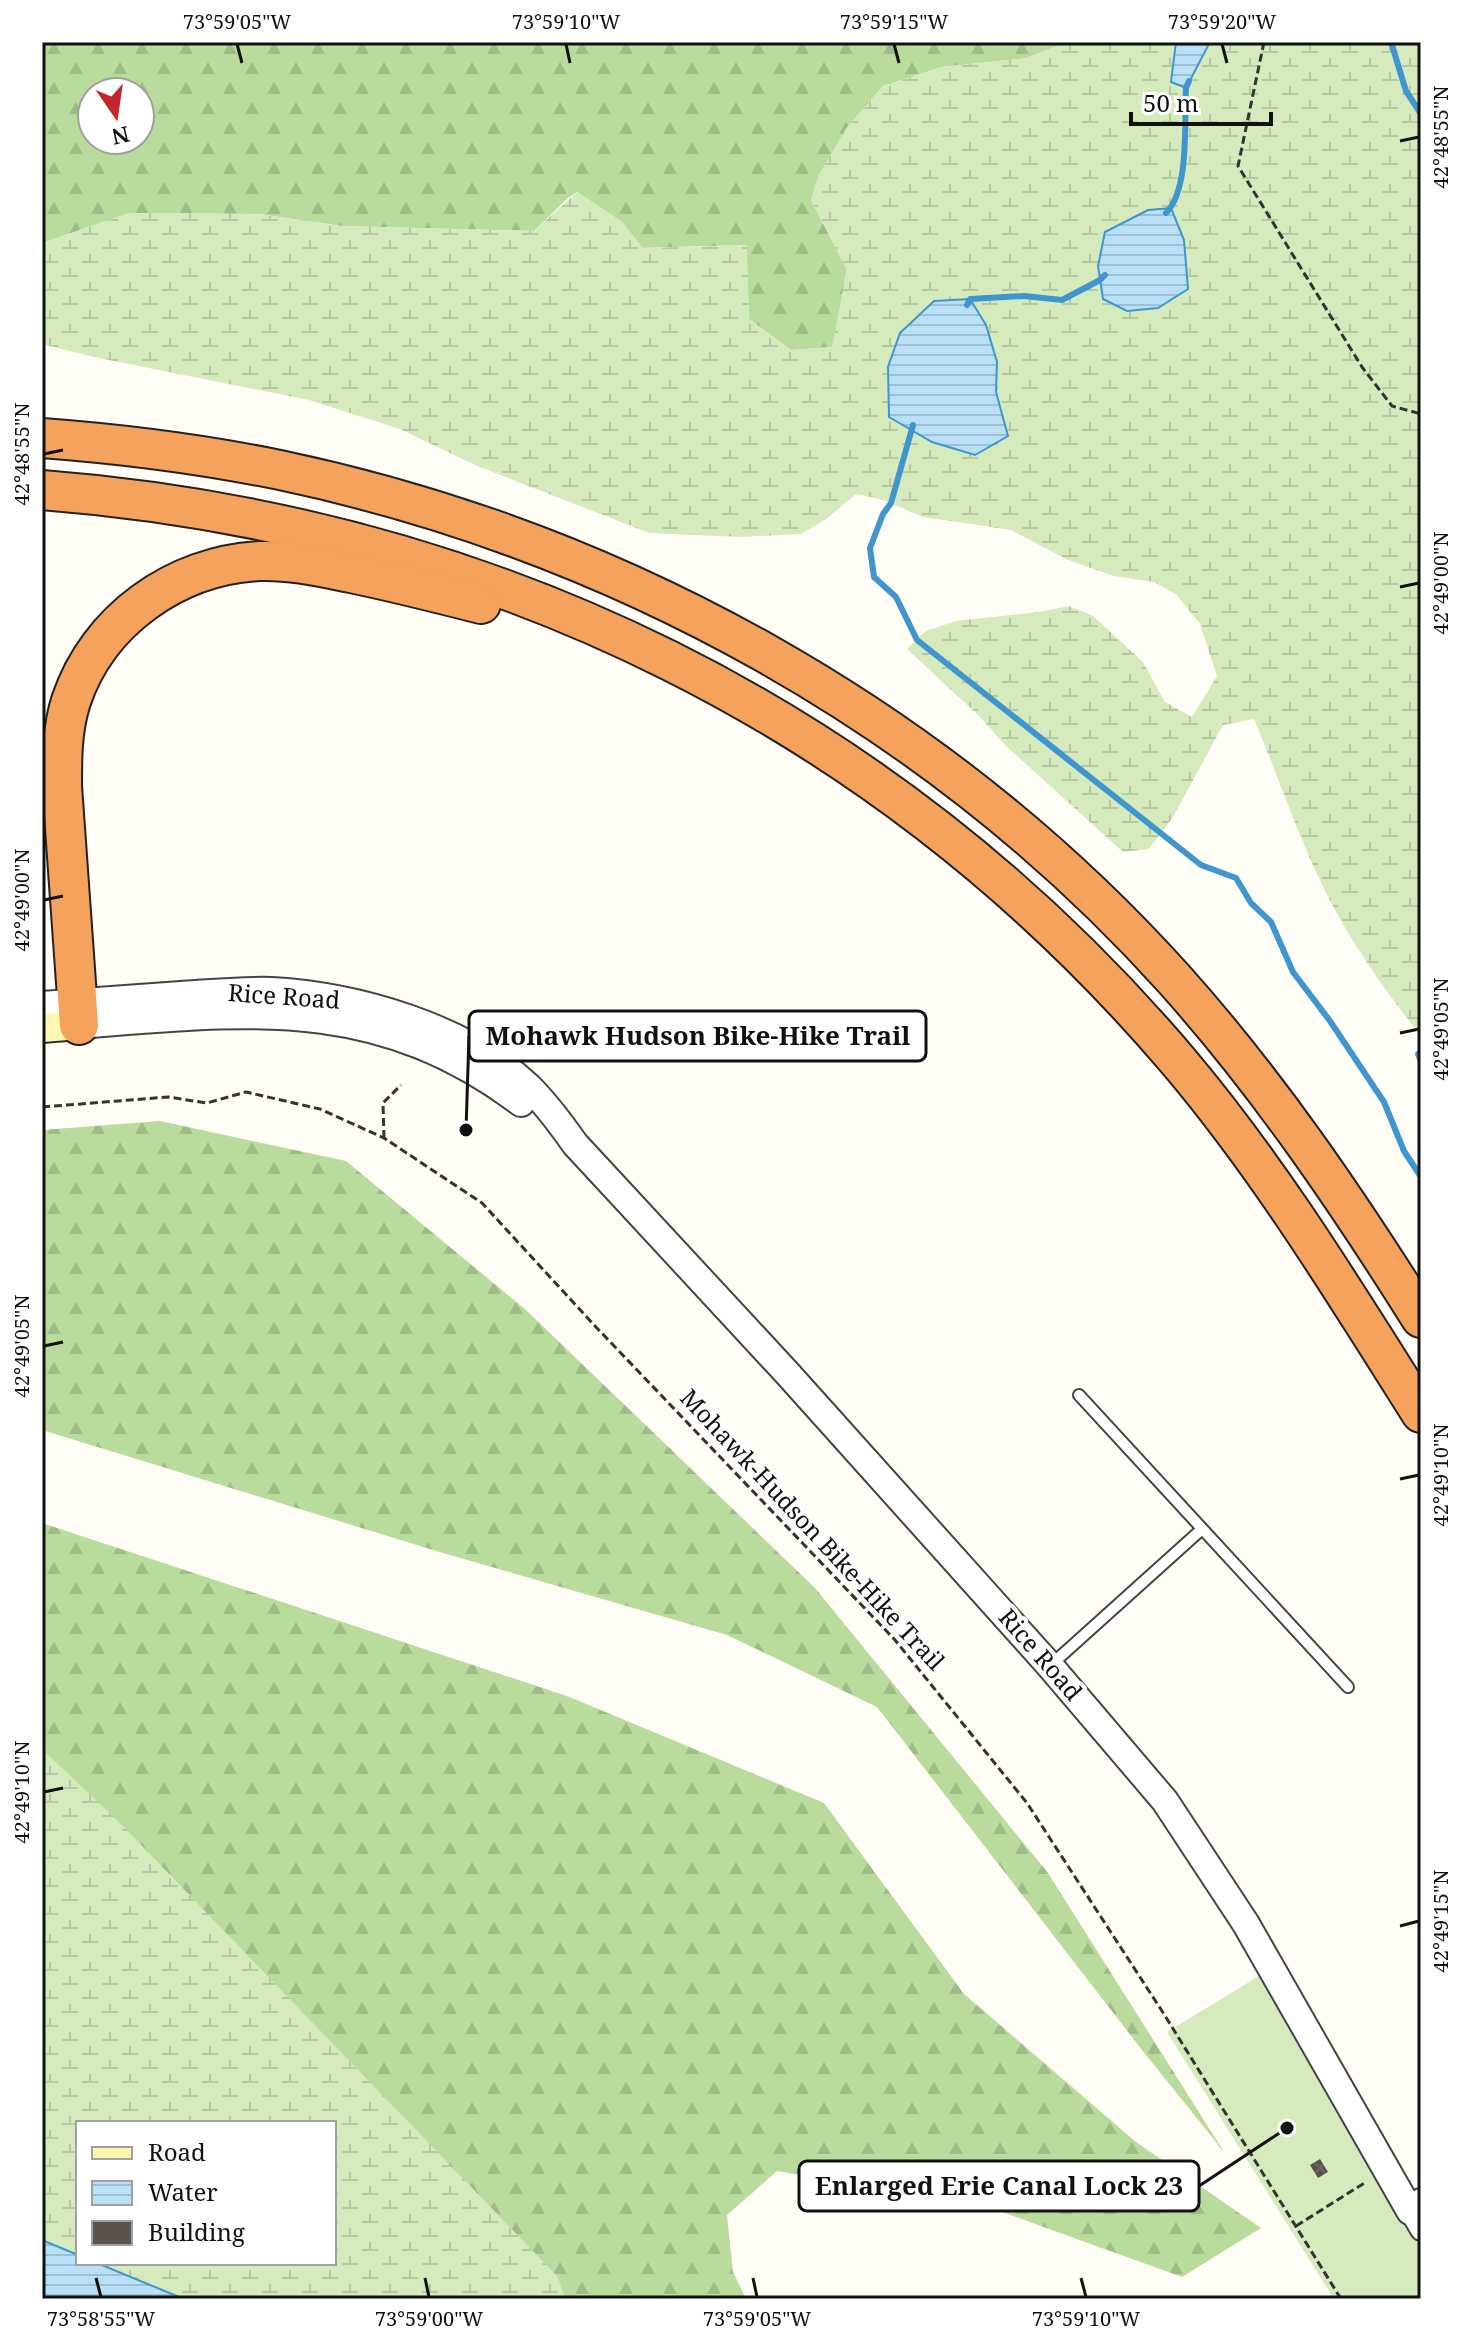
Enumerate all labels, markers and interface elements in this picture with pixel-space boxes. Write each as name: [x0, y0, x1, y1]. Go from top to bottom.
text: 73°59'05"W: [183, 8, 291, 35]
text: 73°59'10"W: [512, 8, 620, 35]
text: 73°59'15"W: [840, 8, 948, 35]
text: 73°59'20"W: [1168, 8, 1276, 35]
north arrow: [76, 76, 156, 156]
scale bar: [1131, 76, 1271, 126]
text: 50 m: [1143, 86, 1199, 119]
text: 42°48'55"N: [1427, 86, 1454, 188]
text: N: [109, 120, 133, 153]
text: 42°48'55"N: [8, 403, 35, 505]
text: 42°49'00"N: [1427, 532, 1454, 634]
text: 42°49'00"N: [8, 849, 35, 951]
street label: Rice Road: [227, 975, 341, 1016]
text: 42°49'05"N: [1427, 978, 1454, 1080]
callout: Mohawk Hudson Bike-Hike Trail: [469, 1011, 926, 1061]
text: Mohawk Hudson Bike-Hike Trail: [486, 1017, 911, 1053]
text: 42°49'05"N: [8, 1295, 35, 1397]
street label: Mohawk-Hudson Bike-Hike Trail: [674, 1381, 953, 1677]
text: 42°49'10"N: [1427, 1424, 1454, 1526]
street label: Rice Road: [992, 1601, 1091, 1707]
text: 42°49'10"N: [8, 1741, 35, 1843]
text: 42°49'15"N: [1427, 1870, 1454, 1972]
legend: [76, 2121, 336, 2265]
text: Road: [148, 2135, 206, 2168]
callout: Enlarged Erie Canal Lock 23: [799, 2161, 1199, 2211]
text: Enlarged Erie Canal Lock 23: [815, 2167, 1183, 2203]
text: Water: [148, 2175, 218, 2208]
text: Building: [148, 2215, 245, 2248]
text: 73°58'55"W: [47, 2305, 155, 2332]
text: 73°59'00"W: [375, 2305, 483, 2332]
text: 73°59'05"W: [703, 2305, 811, 2332]
text: 73°59'10"W: [1032, 2305, 1140, 2332]

